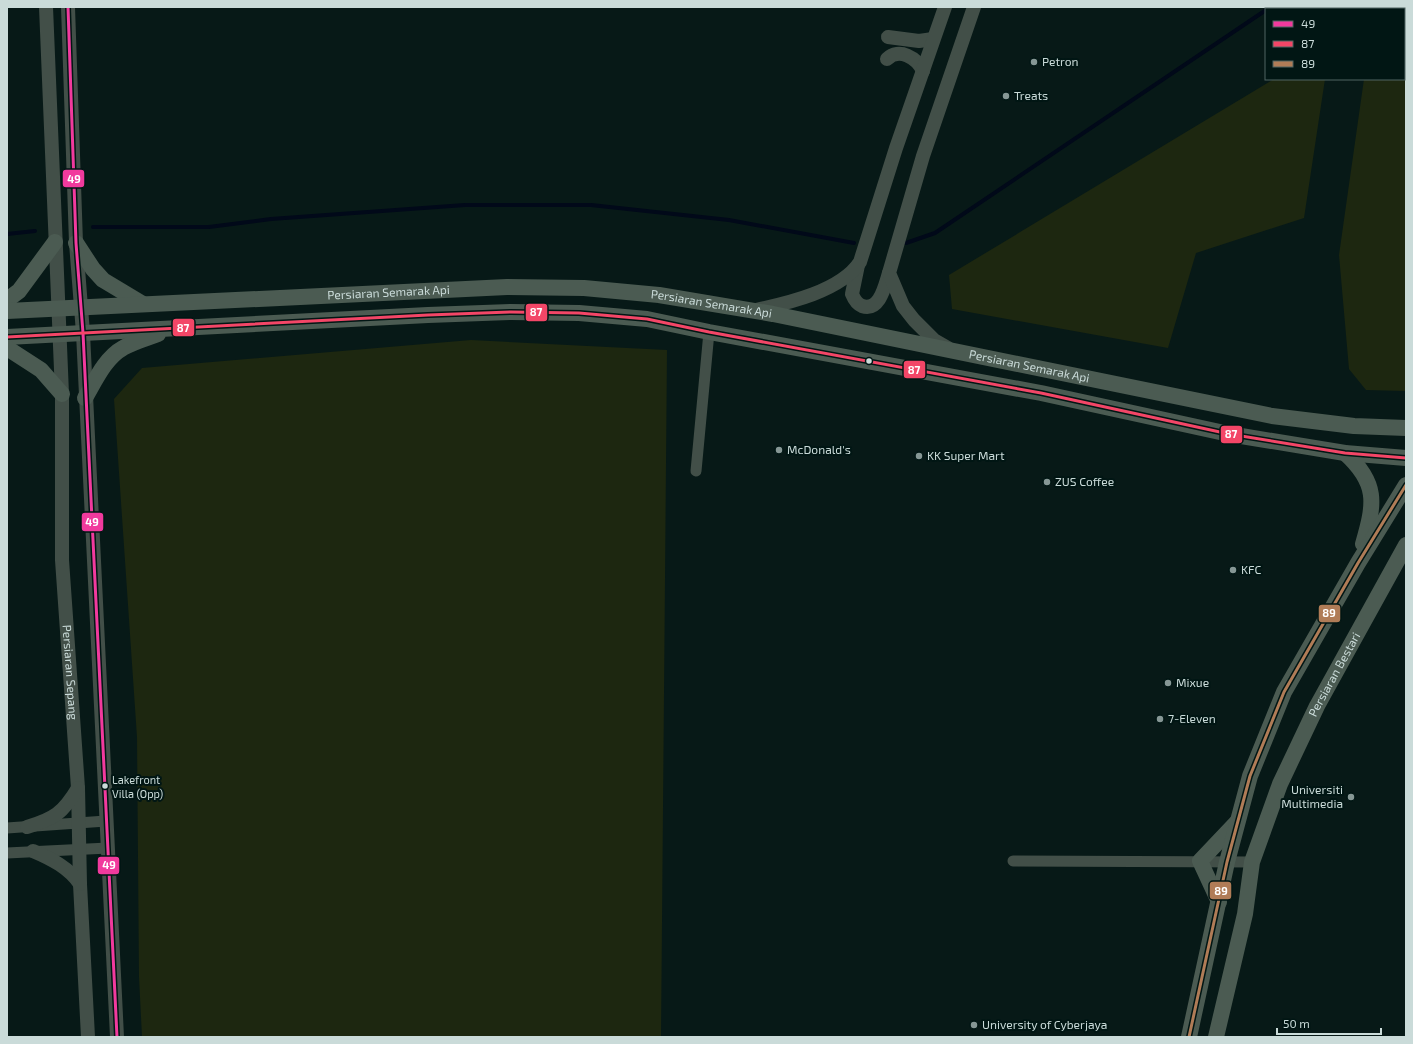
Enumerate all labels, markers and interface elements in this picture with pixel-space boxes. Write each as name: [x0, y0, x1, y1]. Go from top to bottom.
legend: [1265, 8, 1405, 80]
text: 49: [1301, 16, 1315, 30]
text: 87: [1301, 36, 1314, 50]
place label: Petron: [1042, 54, 1078, 68]
text: 89: [1301, 56, 1315, 70]
marker: Petron: [1029, 57, 1039, 67]
place label: Treats: [1014, 88, 1048, 102]
marker: Treats: [1001, 91, 1011, 101]
line badge: 49: [62, 169, 85, 188]
text: 49: [67, 172, 81, 185]
street label: Persiaran Semarak Api: [327, 282, 450, 302]
street label: Persiaran Semarak Api: [650, 286, 773, 320]
line badge: 87: [525, 303, 548, 322]
text: 87: [530, 305, 543, 318]
line badge: 87: [172, 318, 195, 337]
text: 87: [177, 321, 190, 334]
street label: Persiaran Semarak Api: [968, 346, 1091, 385]
unlabelled marker: [864, 356, 874, 366]
line badge: 87: [903, 360, 926, 379]
text: 87: [908, 363, 921, 376]
line badge: 87: [1220, 425, 1243, 444]
text: 87: [1225, 427, 1238, 440]
place label: McDonald's: [787, 442, 851, 456]
marker: McDonald's: [774, 445, 784, 455]
place label: KK Super Mart: [927, 448, 1005, 462]
marker: KK Super Mart: [914, 451, 924, 461]
place label: ZUS Coffee: [1055, 474, 1114, 488]
marker: ZUS Coffee: [1042, 477, 1052, 487]
line badge: 49: [81, 512, 104, 532]
text: 49: [85, 515, 99, 528]
place label: KFC: [1241, 562, 1261, 576]
marker: KFC: [1228, 565, 1238, 575]
line badge: 89: [1318, 604, 1341, 623]
text: 89: [1322, 606, 1336, 619]
street label: Persiaran Sepang: [61, 624, 81, 721]
street label: Persiaran Bestari: [1305, 630, 1362, 719]
place label: Mixue: [1176, 675, 1209, 689]
marker: Mixue: [1163, 678, 1173, 688]
place label: 7-Eleven: [1168, 711, 1216, 725]
marker: 7-Eleven: [1155, 714, 1165, 724]
place label: Lakefront Villa (Opp): [112, 773, 163, 800]
marker: Lakefront Villa (Opp): [100, 781, 110, 791]
place label: Universiti Multimedia: [1281, 782, 1343, 810]
marker: Universiti Multimedia: [1346, 792, 1356, 802]
line badge: 49: [97, 856, 120, 875]
text: 49: [102, 858, 116, 871]
line badge: 89: [1209, 881, 1232, 900]
text: 89: [1214, 884, 1228, 897]
scale bar: [1277, 1010, 1381, 1036]
text: 50 m: [1283, 1016, 1310, 1030]
place label: University of Cyberjaya: [982, 1017, 1107, 1032]
marker: University of Cyberjaya: [969, 1020, 979, 1030]

